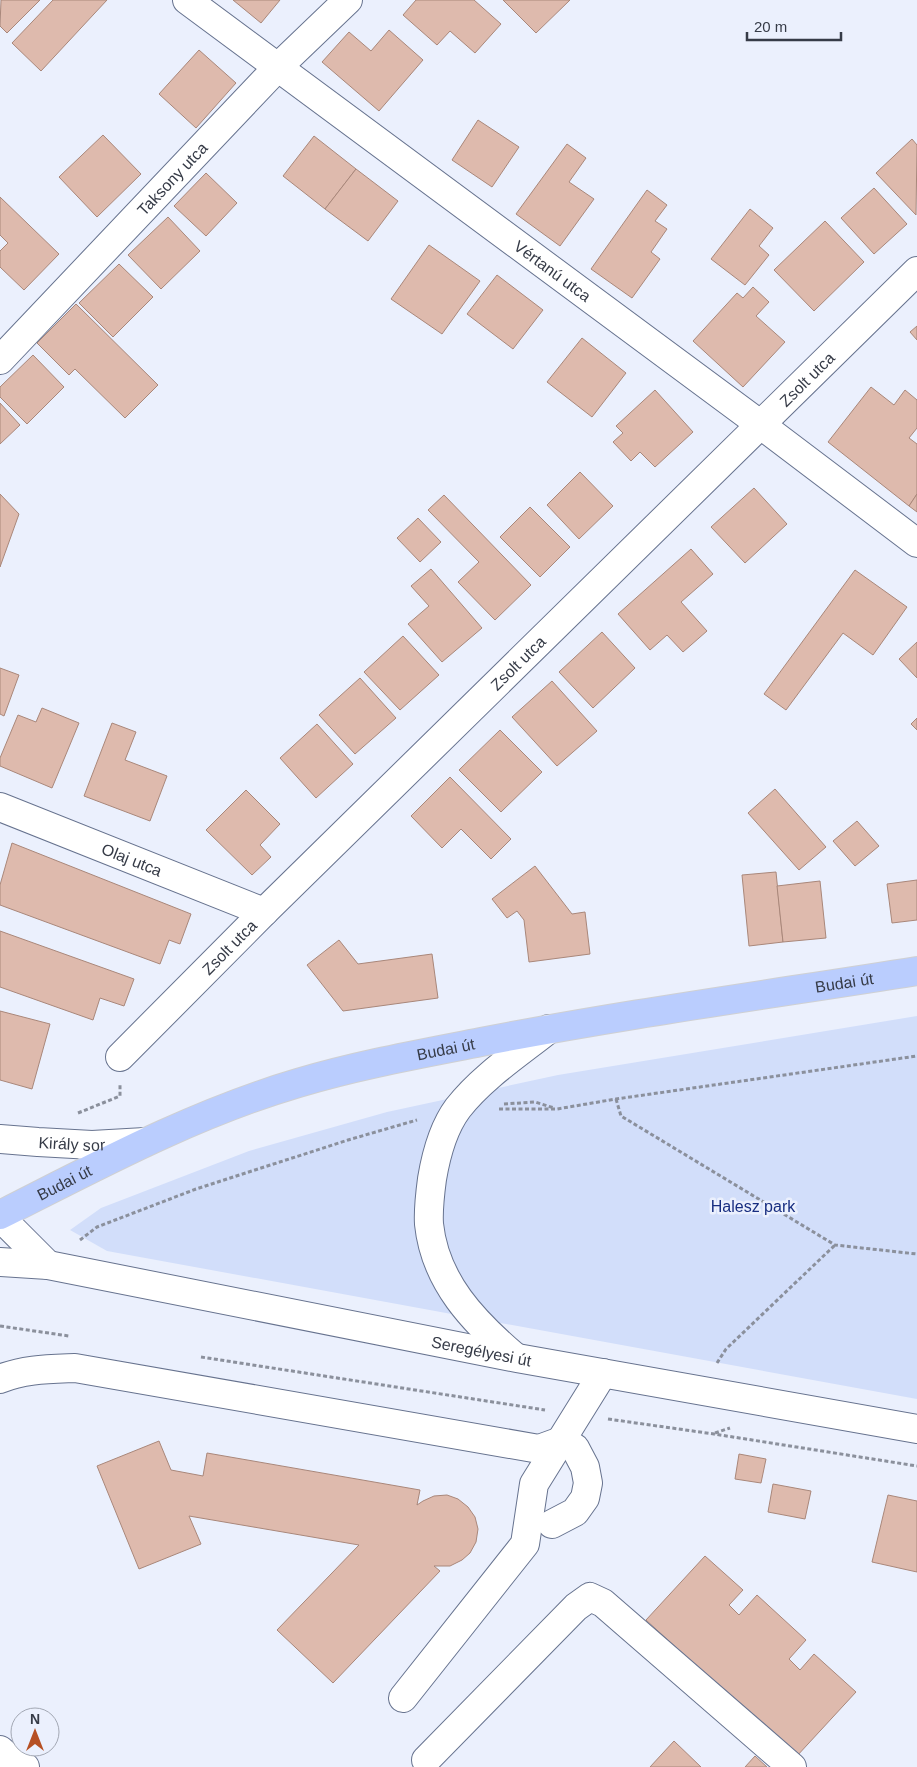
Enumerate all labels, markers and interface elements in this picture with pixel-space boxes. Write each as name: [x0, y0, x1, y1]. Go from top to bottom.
scale bar: [747, 10, 841, 42]
text: 20 m: [754, 18, 787, 35]
street label: Taksony utca: [134, 139, 210, 218]
street label: Vértanú utca: [511, 237, 594, 305]
street label: Zsolt utca: [776, 349, 838, 410]
street label: Zsolt utca: [487, 632, 549, 693]
street label: Olaj utca: [99, 840, 165, 879]
street label: Zsolt utca: [199, 916, 260, 978]
street label: Budai út: [814, 969, 875, 995]
street label: Budai út: [415, 1035, 477, 1063]
street label: Király sor: [38, 1134, 106, 1154]
street label: Budai út: [34, 1161, 95, 1203]
park label: Halesz park: [711, 1198, 796, 1215]
street label: Seregélyesi út: [430, 1333, 533, 1369]
north arrow: [10, 1707, 60, 1757]
text: N: [30, 1711, 40, 1727]

